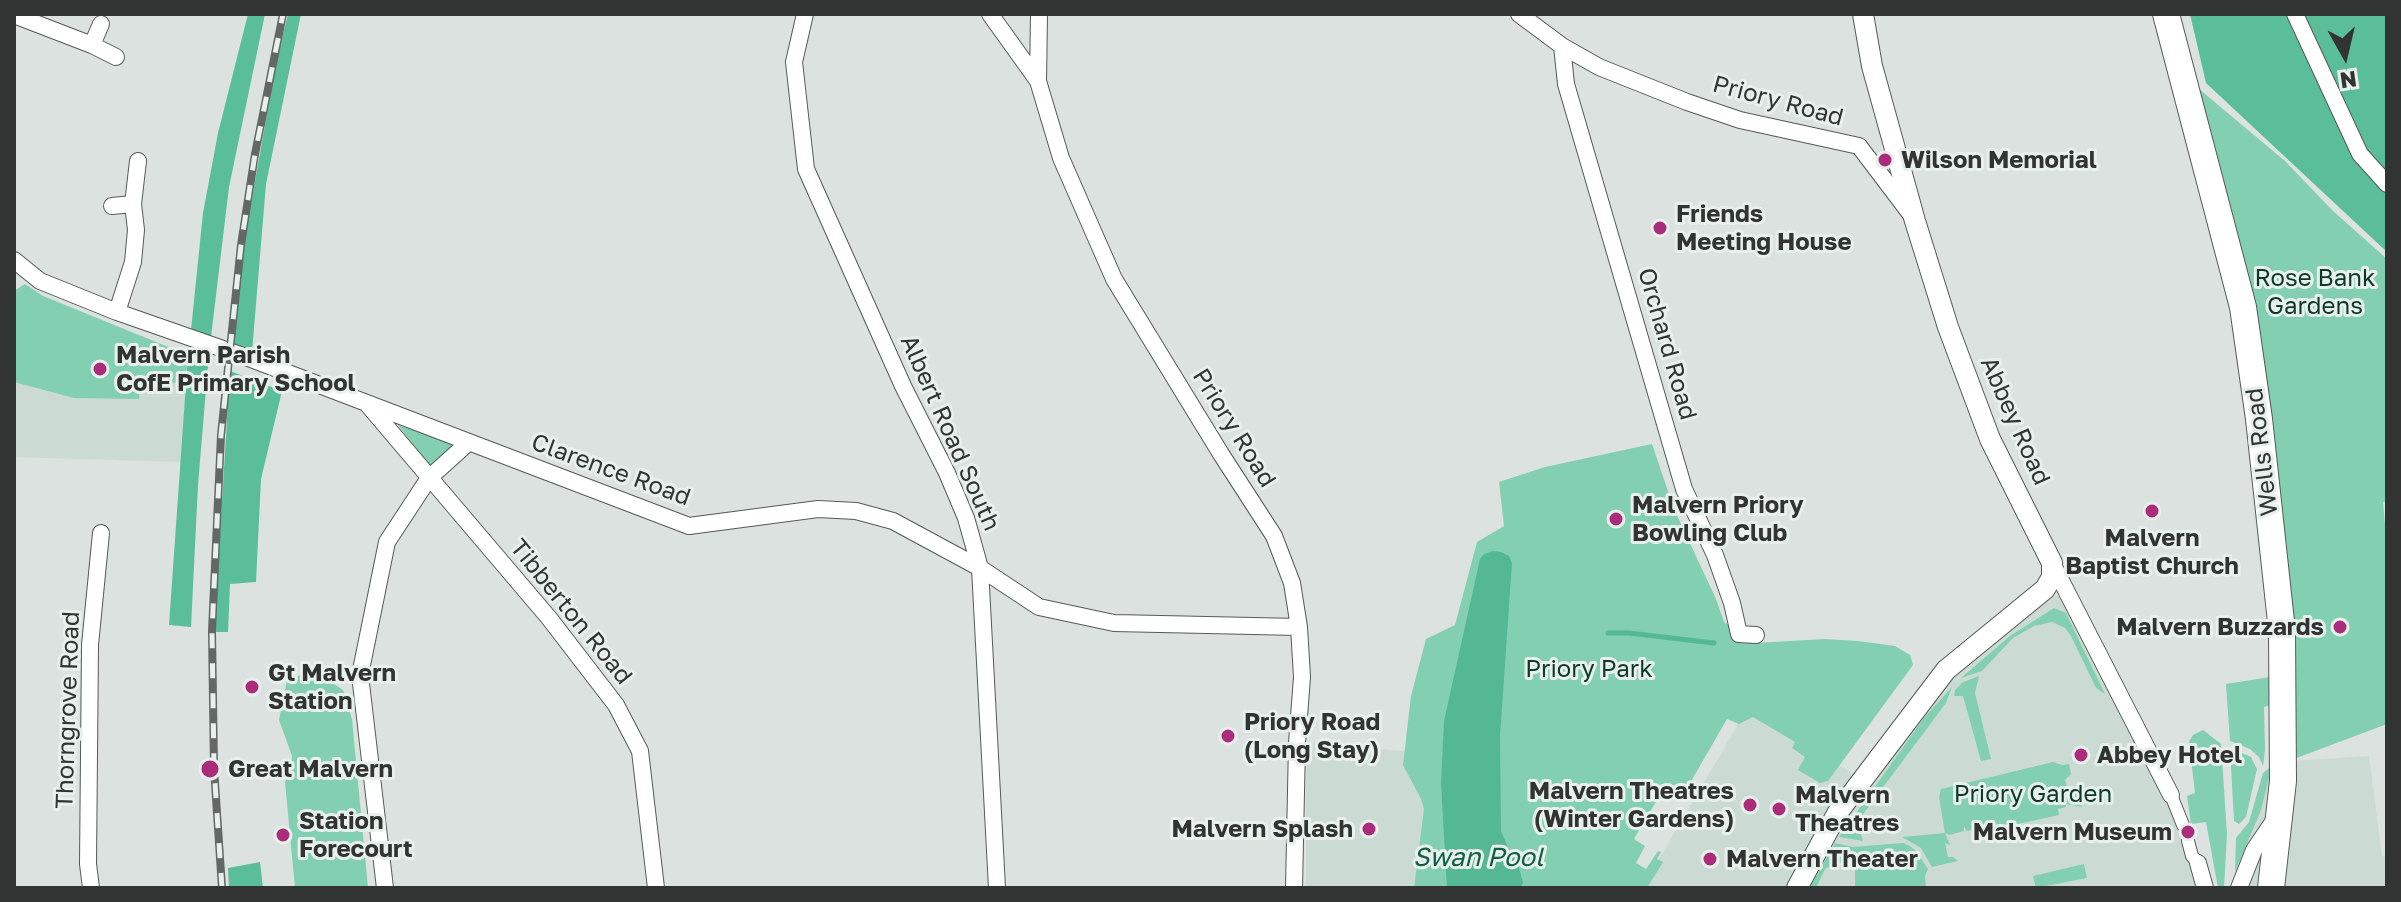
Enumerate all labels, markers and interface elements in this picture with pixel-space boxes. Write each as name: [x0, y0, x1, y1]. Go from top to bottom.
north arrow: [2305, 16, 2385, 96]
text: N: [2338, 66, 2359, 95]
street label: Priory Road: [1709, 70, 1847, 132]
place label: Wilson Memorial: [1901, 146, 2097, 174]
marker: Wilson Memorial: [1876, 151, 1894, 169]
place label: Friends Meeting House: [1676, 200, 1852, 256]
marker: Friends Meeting House: [1651, 219, 1669, 237]
park label: Rose Bank Gardens: [2254, 264, 2376, 320]
street label: Orchard Road: [1632, 265, 1702, 423]
street label: Albert Road South: [894, 331, 1006, 535]
place label: Malvern Parish CofE Primary School: [116, 341, 356, 397]
street label: Abbey Road: [1974, 352, 2056, 490]
marker: Malvern Parish CofE Primary School: [91, 360, 109, 378]
street label: Priory Road: [1186, 363, 1282, 493]
street label: Wells Road: [2240, 386, 2284, 518]
street label: Clarence Road: [528, 428, 694, 512]
place label: Malvern Priory Bowling Club: [1632, 491, 1804, 547]
marker: Malvern Baptist Church: [2143, 502, 2161, 520]
marker: Malvern Priory Bowling Club: [1607, 510, 1625, 528]
place label: Malvern Baptist Church: [2065, 524, 2239, 580]
street label: Tibberton Road: [504, 534, 638, 690]
street label: Thorngrove Road: [50, 611, 86, 809]
place label: Malvern Buzzards: [2116, 613, 2324, 641]
marker: Malvern Buzzards: [2331, 618, 2349, 636]
park label: Priory Park: [1525, 655, 1653, 683]
place label: Gt Malvern Station: [268, 659, 396, 715]
marker: Gt Malvern Station: [243, 678, 261, 696]
place label: Priory Road (Long Stay): [1244, 708, 1380, 764]
marker: Priory Road (Long Stay): [1219, 727, 1237, 745]
place label: Abbey Hotel: [2097, 741, 2242, 769]
marker: Abbey Hotel: [2072, 746, 2090, 764]
place label: Great Malvern: [228, 755, 393, 783]
marker: Great Malvern: [199, 758, 221, 780]
place label: Malvern Theatres (Winter Gardens): [1529, 777, 1734, 833]
park label: Priory Garden: [1954, 780, 2112, 808]
place label: Malvern Theatres: [1795, 781, 1899, 837]
marker: Malvern Theatres (Winter Gardens): [1741, 796, 1759, 814]
marker: Malvern Theatres: [1770, 800, 1788, 818]
place label: Station Forecourt: [299, 807, 413, 863]
place label: Malvern Splash: [1171, 815, 1353, 843]
place label: Malvern Museum: [1973, 818, 2172, 846]
marker: Malvern Splash: [1360, 820, 1378, 838]
marker: Malvern Museum: [2179, 823, 2197, 841]
marker: Station Forecourt: [274, 826, 292, 844]
water label: Swan Pool: [1413, 842, 1543, 874]
place label: Malvern Theater: [1726, 845, 1918, 873]
marker: Malvern Theater: [1701, 850, 1719, 868]

